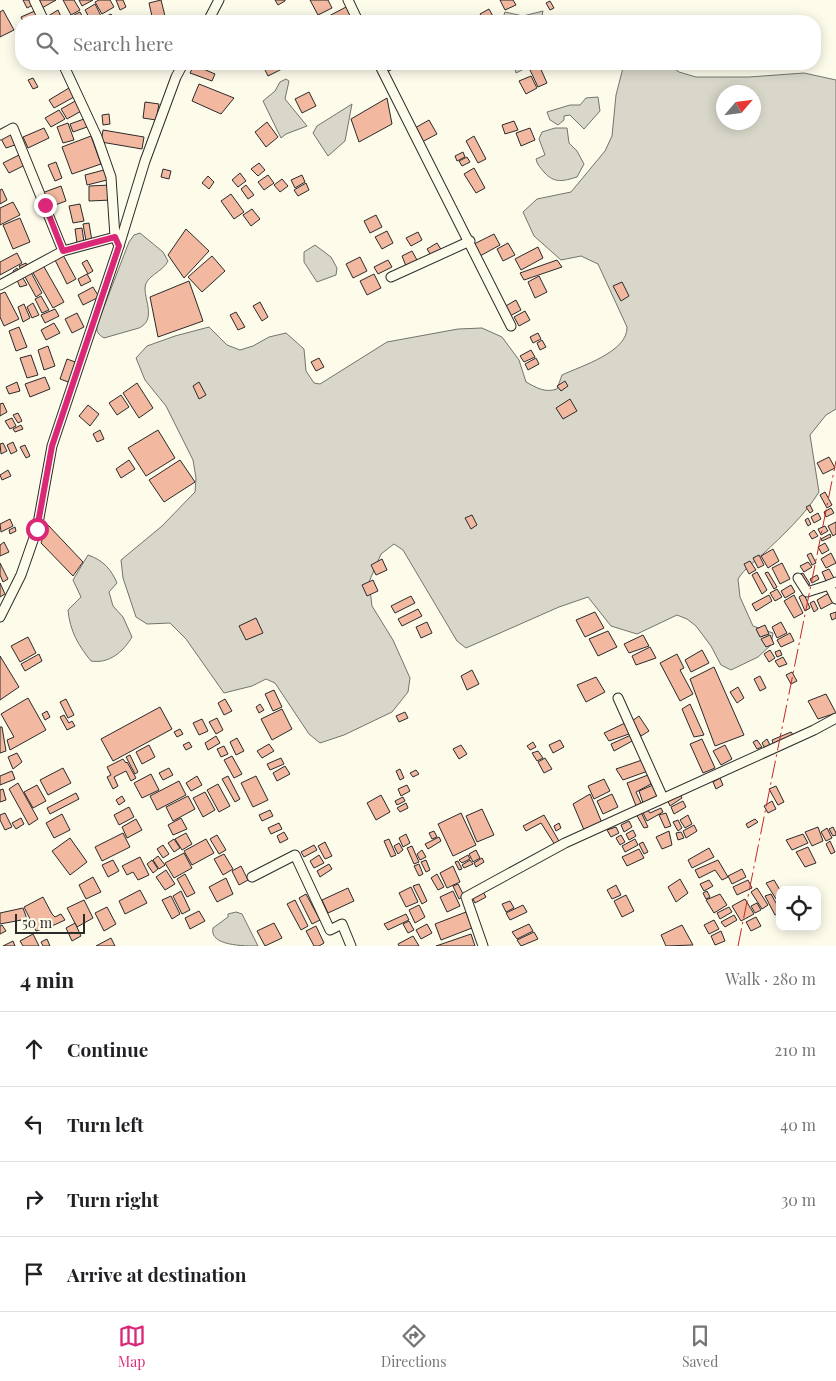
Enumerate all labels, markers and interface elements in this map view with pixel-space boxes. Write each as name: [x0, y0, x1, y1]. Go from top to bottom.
search box: [15, 15, 821, 70]
icon: search: [33, 29, 61, 57]
text: Search here: [73, 30, 173, 56]
north arrow: [716, 85, 761, 130]
route end: [34, 194, 57, 217]
route start: [26, 518, 49, 541]
map controls: [776, 886, 821, 931]
button: locate: [776, 886, 821, 931]
scale bar: [15, 911, 85, 934]
text: 50 m: [22, 913, 52, 932]
text: 4 min: [20, 965, 74, 993]
text: Walk · 280 m: [725, 968, 816, 989]
icon: ahead: [20, 1035, 48, 1063]
text: Continue: [67, 1036, 148, 1062]
text: 210 m: [775, 1039, 816, 1060]
icon: left: [20, 1110, 48, 1138]
text: Turn left: [67, 1111, 144, 1137]
text: 40 m: [780, 1114, 816, 1135]
icon: right: [20, 1185, 48, 1213]
text: Turn right: [67, 1186, 159, 1212]
text: 30 m: [781, 1189, 816, 1210]
icon: arrive: [20, 1260, 48, 1288]
text: Arrive at destination: [67, 1261, 247, 1287]
tab: Map: [118, 1322, 146, 1371]
tab: Directions: [381, 1322, 447, 1371]
tab: Saved: [682, 1322, 718, 1371]

